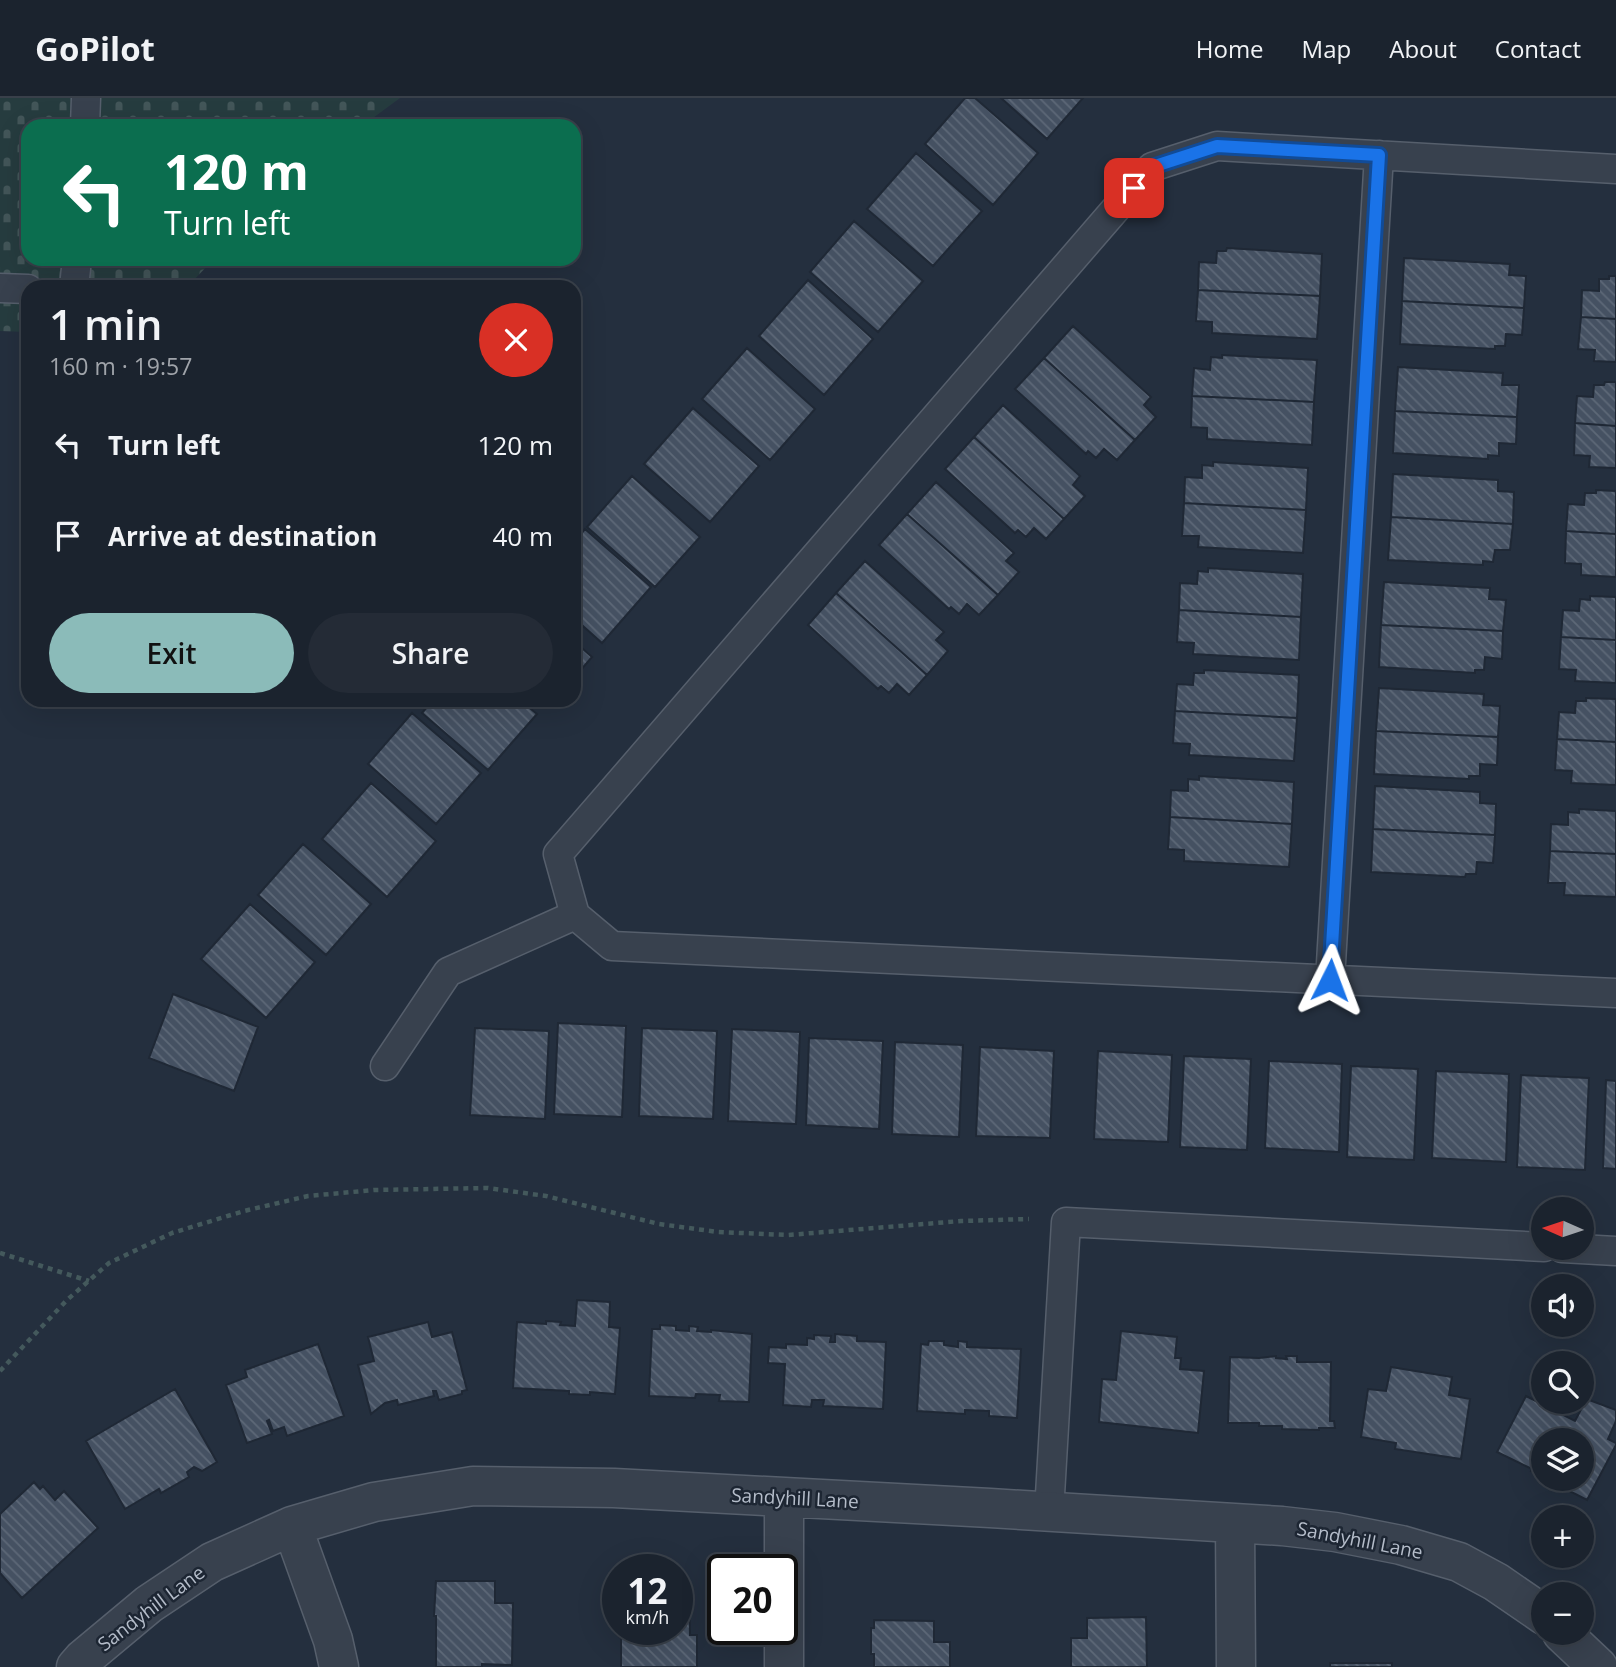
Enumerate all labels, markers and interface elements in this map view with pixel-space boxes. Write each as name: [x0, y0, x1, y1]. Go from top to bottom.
text: GoPilot: [35, 26, 155, 71]
text: Home: [1196, 32, 1264, 65]
text: Map: [1302, 32, 1351, 65]
text: About: [1389, 32, 1457, 65]
text: Contact: [1495, 32, 1581, 65]
text: 120 m: [164, 138, 309, 204]
icon: left: [49, 147, 140, 238]
pin: [1104, 158, 1164, 218]
icon: arrive: [1115, 169, 1153, 207]
text: Turn left: [164, 201, 290, 244]
text: 1 min: [49, 295, 162, 352]
button: close: [479, 303, 553, 377]
text: 160 m · 19:57: [49, 350, 192, 382]
icon: left: [49, 426, 87, 464]
text: Turn left: [108, 427, 220, 463]
text: 120 m: [478, 427, 553, 463]
icon: arrive: [49, 517, 87, 555]
text: Arrive at destination: [108, 518, 377, 554]
text: 40 m: [492, 518, 553, 554]
button: Exit: [49, 613, 294, 693]
button: Share: [308, 613, 553, 693]
position arrow: [1293, 943, 1367, 1017]
north arrow: [1531, 1197, 1594, 1260]
map controls: [1531, 1197, 1594, 1645]
button: sound: [1531, 1274, 1594, 1337]
button: search: [1531, 1351, 1594, 1414]
button: layers: [1531, 1428, 1594, 1491]
street label: Sandyhill Lane: [731, 1482, 859, 1514]
button: +: [1531, 1505, 1594, 1568]
street label: Sandyhill Lane: [1295, 1515, 1425, 1565]
speed limit sign: 20: [707, 1554, 798, 1645]
street label: Sandyhill Lane: [92, 1559, 210, 1657]
text: 12: [627, 1567, 668, 1614]
button: −: [1531, 1582, 1594, 1645]
text: km/h: [626, 1605, 669, 1629]

